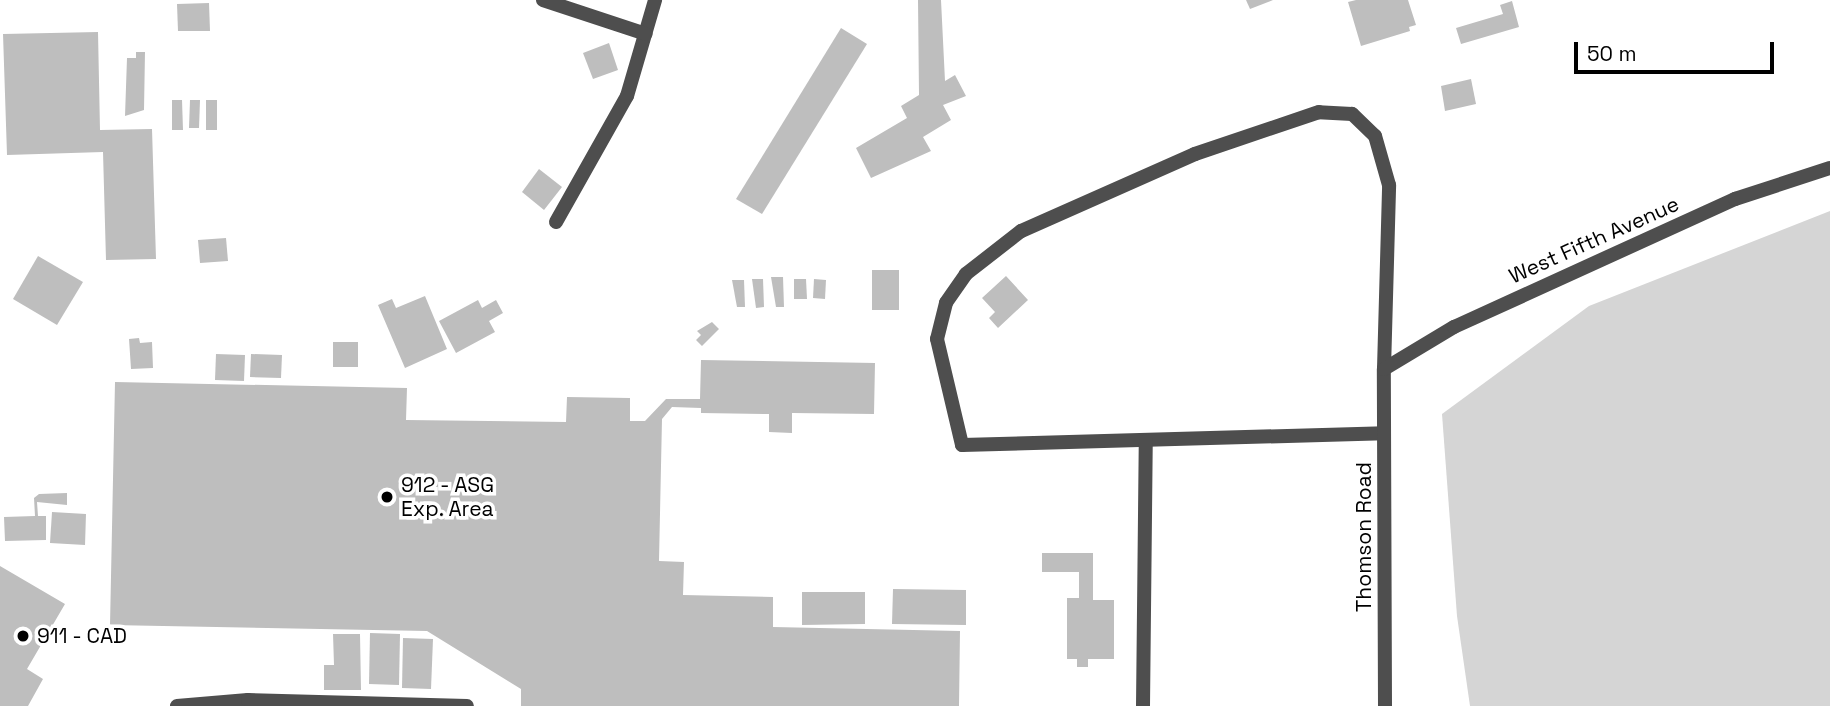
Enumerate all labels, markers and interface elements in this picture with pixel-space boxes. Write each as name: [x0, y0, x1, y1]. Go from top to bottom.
scale bar: [1578, 28, 1778, 72]
text: 50 m: [1587, 40, 1637, 67]
street label: West Fifth Avenue: [1505, 191, 1683, 289]
street label: Thomson Road: [1351, 462, 1377, 612]
place label: 912 - ASG Exp. Area: [401, 472, 496, 522]
marker: 912 - ASG Exp. Area: [379, 489, 395, 505]
place label: 911 - CAD: [37, 623, 128, 649]
marker: 911 - CAD: [15, 628, 31, 644]

